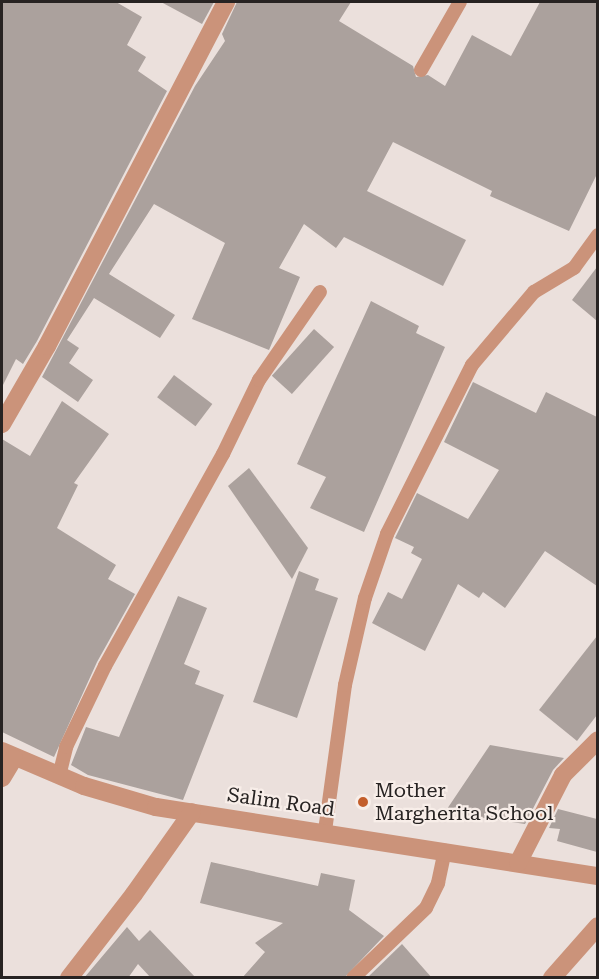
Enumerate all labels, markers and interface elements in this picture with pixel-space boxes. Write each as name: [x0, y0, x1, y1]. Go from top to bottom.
place label: Mother Margherita School: [375, 778, 553, 825]
street label: Salim Road: [226, 783, 336, 821]
marker: Mother Margherita School: [356, 795, 370, 809]

